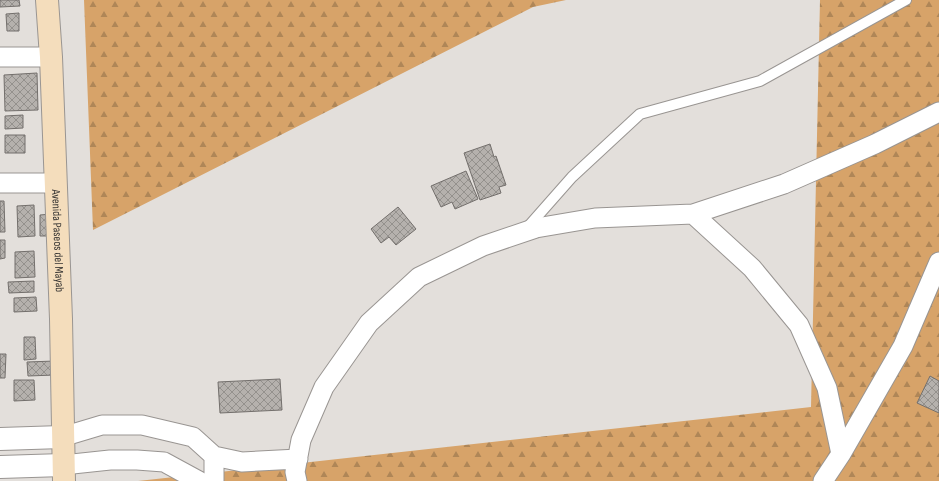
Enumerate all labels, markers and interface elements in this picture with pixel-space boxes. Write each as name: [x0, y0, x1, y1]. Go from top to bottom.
street label: Avenida Paseos del Mayab: [48, 188, 67, 293]

